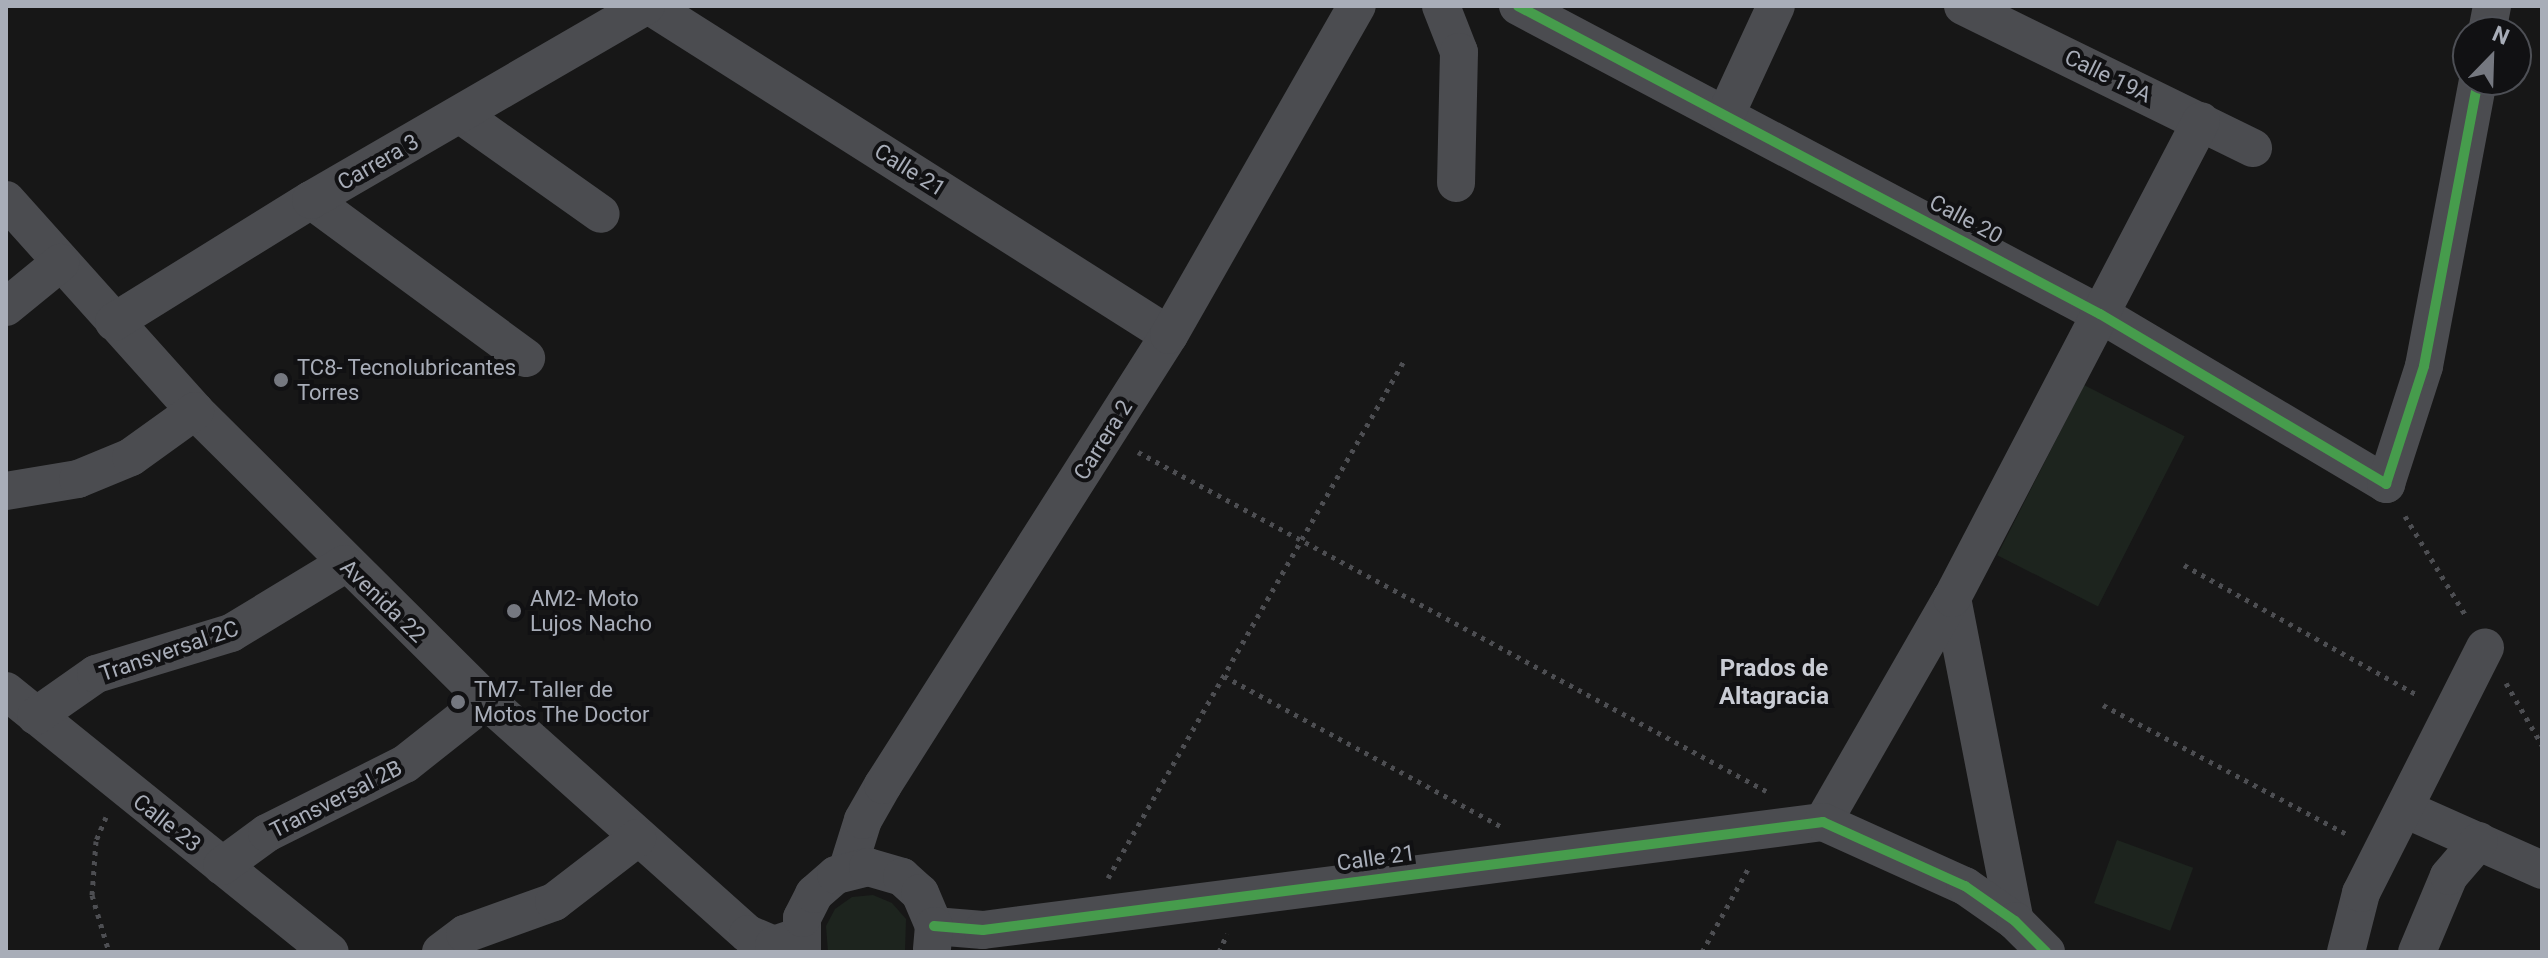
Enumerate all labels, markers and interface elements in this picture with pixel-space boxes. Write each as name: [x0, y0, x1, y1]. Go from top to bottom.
north arrow: [2452, 16, 2532, 96]
text: N: [2489, 21, 2513, 50]
street label: Calle 19A: [2060, 44, 2156, 108]
street label: Carrera 3: [333, 128, 423, 196]
street label: Calle 21: [870, 138, 950, 202]
street label: Calle 20: [1925, 189, 2007, 249]
place label: TC8- Tecnolubricantes Torres: [297, 354, 516, 406]
marker: TC8- Tecnolubricantes Torres: [272, 371, 290, 389]
street label: Carrera 2: [1068, 395, 1138, 485]
street label: Avenida 22: [335, 554, 431, 648]
place label: AM2- Moto Lujos Nacho: [530, 585, 652, 636]
marker: AM2- Moto Lujos Nacho: [505, 602, 523, 620]
street label: Transversal 2C: [96, 615, 242, 687]
district label: Prados de Altagracia: [1719, 655, 1829, 711]
place label: TM7- Taller de Motos The Doctor: [474, 676, 650, 728]
marker: TM7- Taller de Motos The Doctor: [449, 693, 467, 711]
street label: Transversal 2B: [266, 754, 406, 844]
street label: Calle 23: [128, 788, 206, 858]
street label: Calle 21: [1335, 839, 1417, 877]

